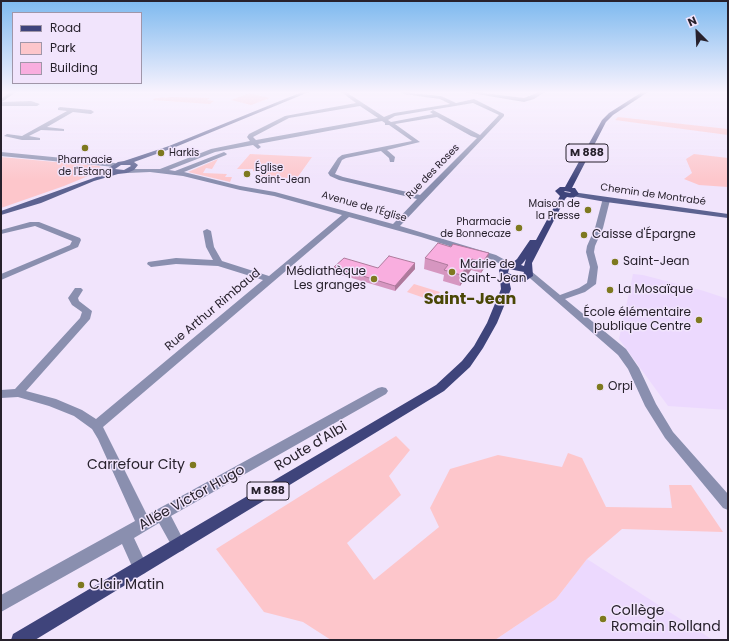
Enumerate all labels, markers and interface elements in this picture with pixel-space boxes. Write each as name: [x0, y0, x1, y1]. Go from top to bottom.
legend: [12, 12, 142, 84]
north arrow: [677, 12, 717, 52]
text: N: [685, 12, 699, 30]
text: Road: [50, 19, 81, 36]
text: Park: [50, 39, 76, 56]
text: Building: [50, 59, 98, 76]
street label: Rue des Roses: [404, 142, 462, 202]
marker: Pharmacie de l'Estang: [80, 143, 90, 153]
road number: M 888: [566, 144, 608, 162]
place label: Harkis: [169, 147, 199, 159]
marker: Harkis: [156, 148, 166, 158]
place label: Pharmacie de l'Estang: [58, 154, 112, 178]
place label: Église Saint-Jean: [255, 162, 310, 186]
marker: Église Saint-Jean: [242, 169, 252, 179]
street label: Chemin de Montrabé: [600, 182, 706, 208]
street label: Avenue de l'Église: [320, 189, 408, 225]
place label: Maison de la Presse: [529, 198, 580, 222]
marker: Maison de la Presse: [583, 205, 593, 215]
place label: Pharmacie de Bonnecaze: [440, 216, 511, 240]
marker: Pharmacie de Bonnecaze: [514, 223, 524, 233]
place label: Caisse d'Épargne: [592, 228, 696, 242]
marker: Caisse d'Épargne: [579, 230, 589, 240]
place label: Saint-Jean: [623, 255, 689, 269]
marker: Saint-Jean: [610, 257, 620, 267]
place label: Mairie de Saint-Jean: [460, 258, 526, 286]
place label: Médiathèque Les granges: [286, 265, 366, 293]
street label: Rue Arthur Rimbaud: [162, 266, 264, 354]
marker: Mairie de Saint-Jean: [447, 267, 457, 277]
marker: Médiathèque Les granges: [369, 274, 379, 284]
place label: La Mosaïque: [618, 283, 693, 297]
marker: La Mosaïque: [605, 285, 615, 295]
district label: Saint-Jean: [424, 290, 516, 310]
place label: École élémentaire publique Centre: [584, 306, 691, 334]
marker: École élémentaire publique Centre: [694, 315, 704, 325]
place label: Orpi: [608, 380, 633, 394]
marker: Orpi: [595, 382, 605, 392]
street label: Route d'Albi: [272, 419, 350, 475]
place label: Carrefour City: [87, 457, 185, 473]
marker: Carrefour City: [188, 460, 198, 470]
street label: Allée Victor Hugo: [136, 462, 248, 534]
road number: M 888: [247, 482, 289, 500]
place label: Clair Matin: [89, 577, 164, 593]
marker: Clair Matin: [76, 580, 86, 590]
place label: Collège Romain Rolland: [611, 603, 721, 636]
marker: Collège Romain Rolland: [598, 614, 608, 624]

